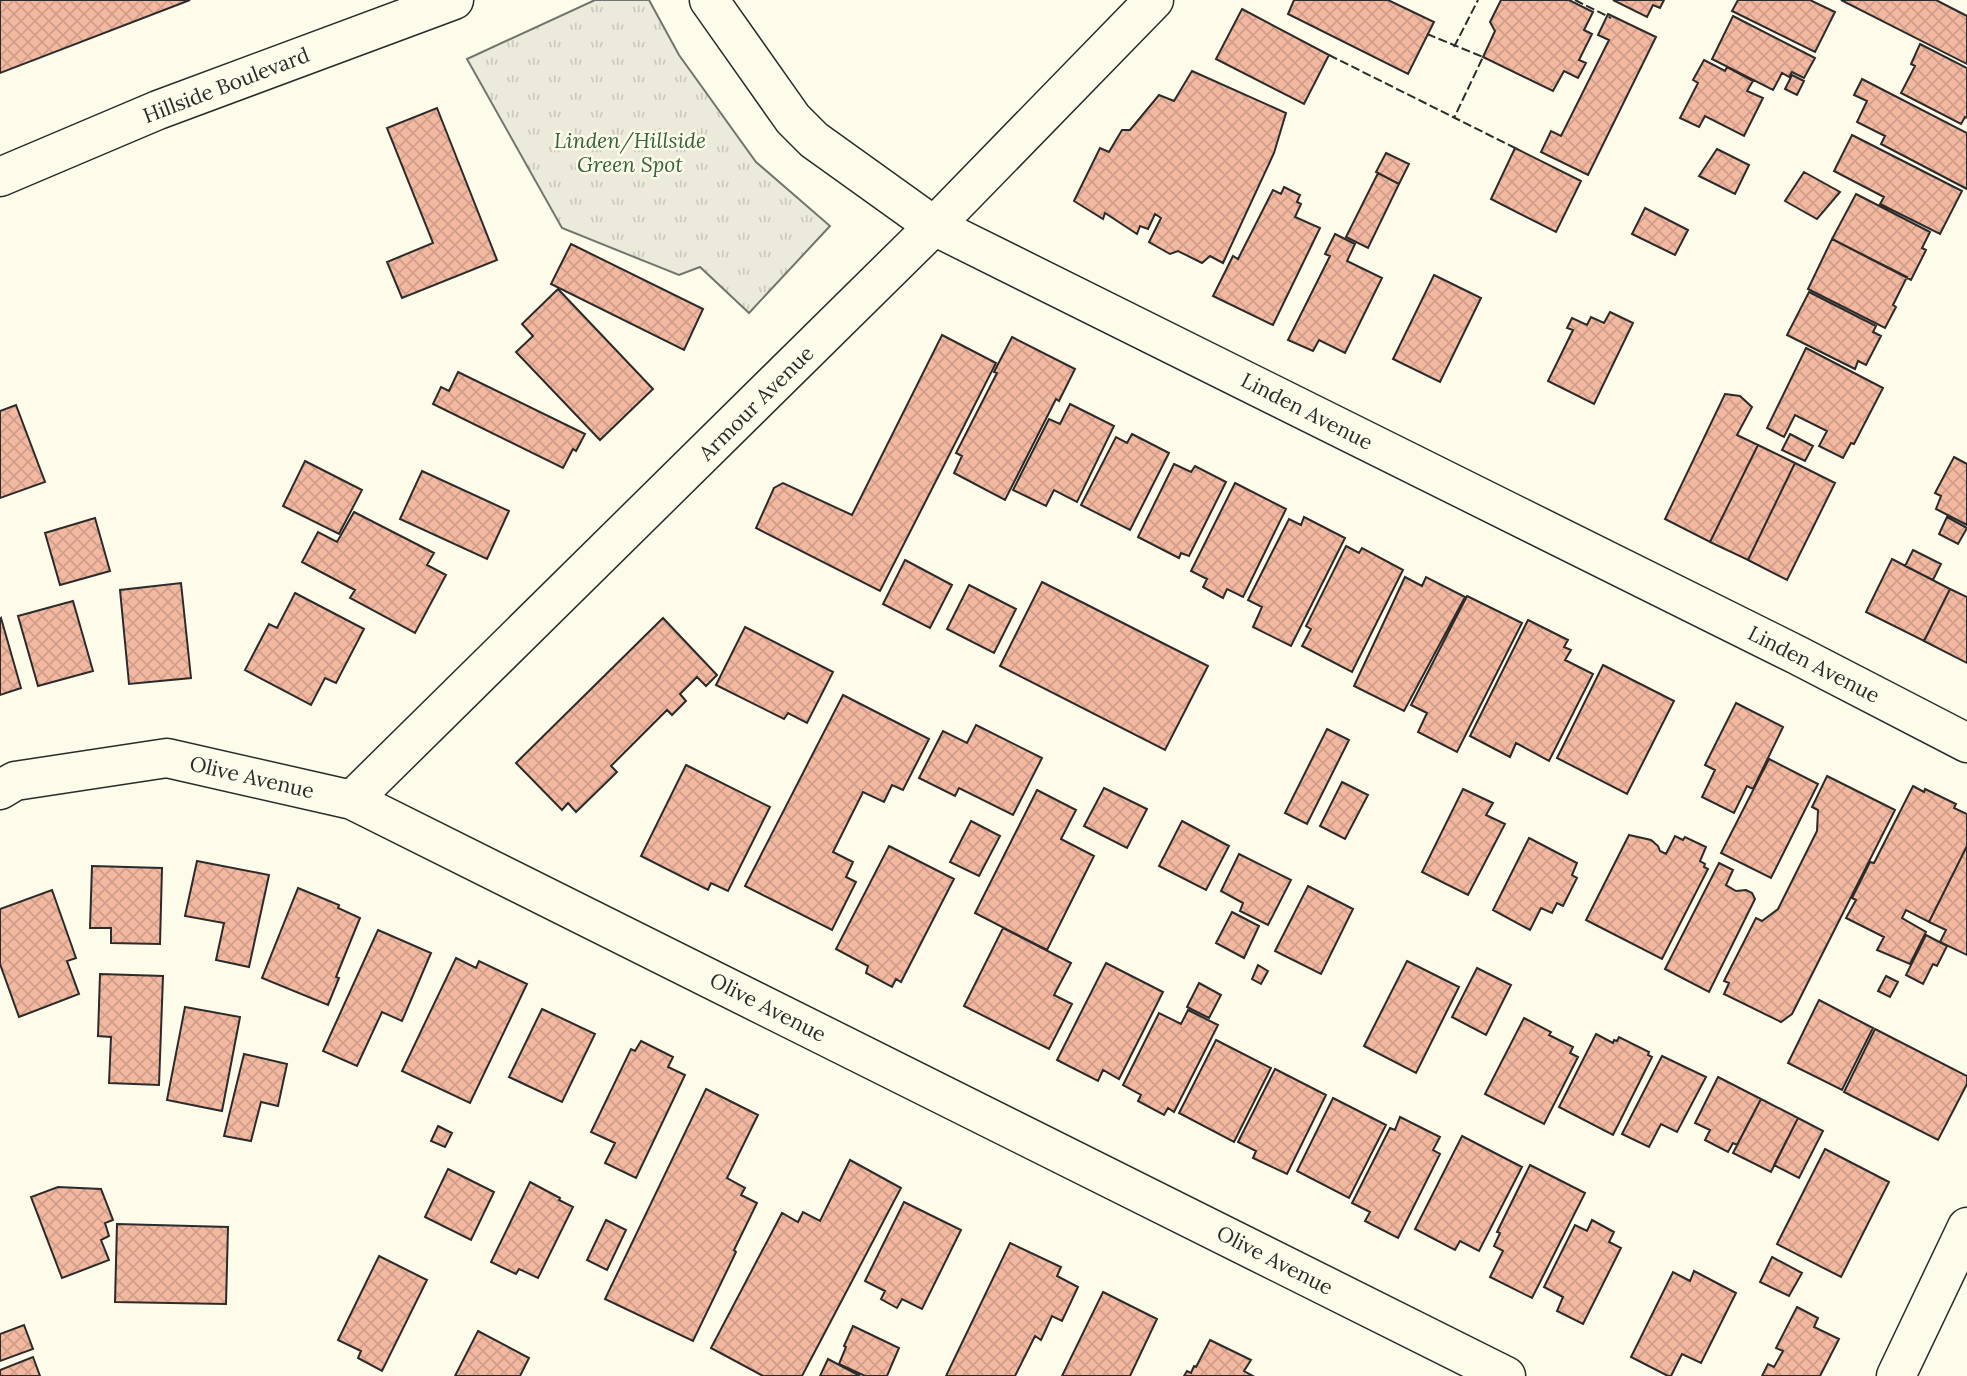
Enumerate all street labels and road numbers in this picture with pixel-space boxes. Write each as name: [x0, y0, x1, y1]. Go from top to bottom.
street label: Hillside Boulevard: [139, 41, 313, 129]
street label: Armour Avenue: [692, 340, 819, 467]
street label: Linden Avenue: [1237, 366, 1377, 456]
street label: Linden Avenue: [1744, 619, 1884, 709]
street label: Olive Avenue: [187, 750, 317, 804]
street label: Olive Avenue: [705, 966, 831, 1048]
street label: Olive Avenue: [1212, 1219, 1338, 1301]

